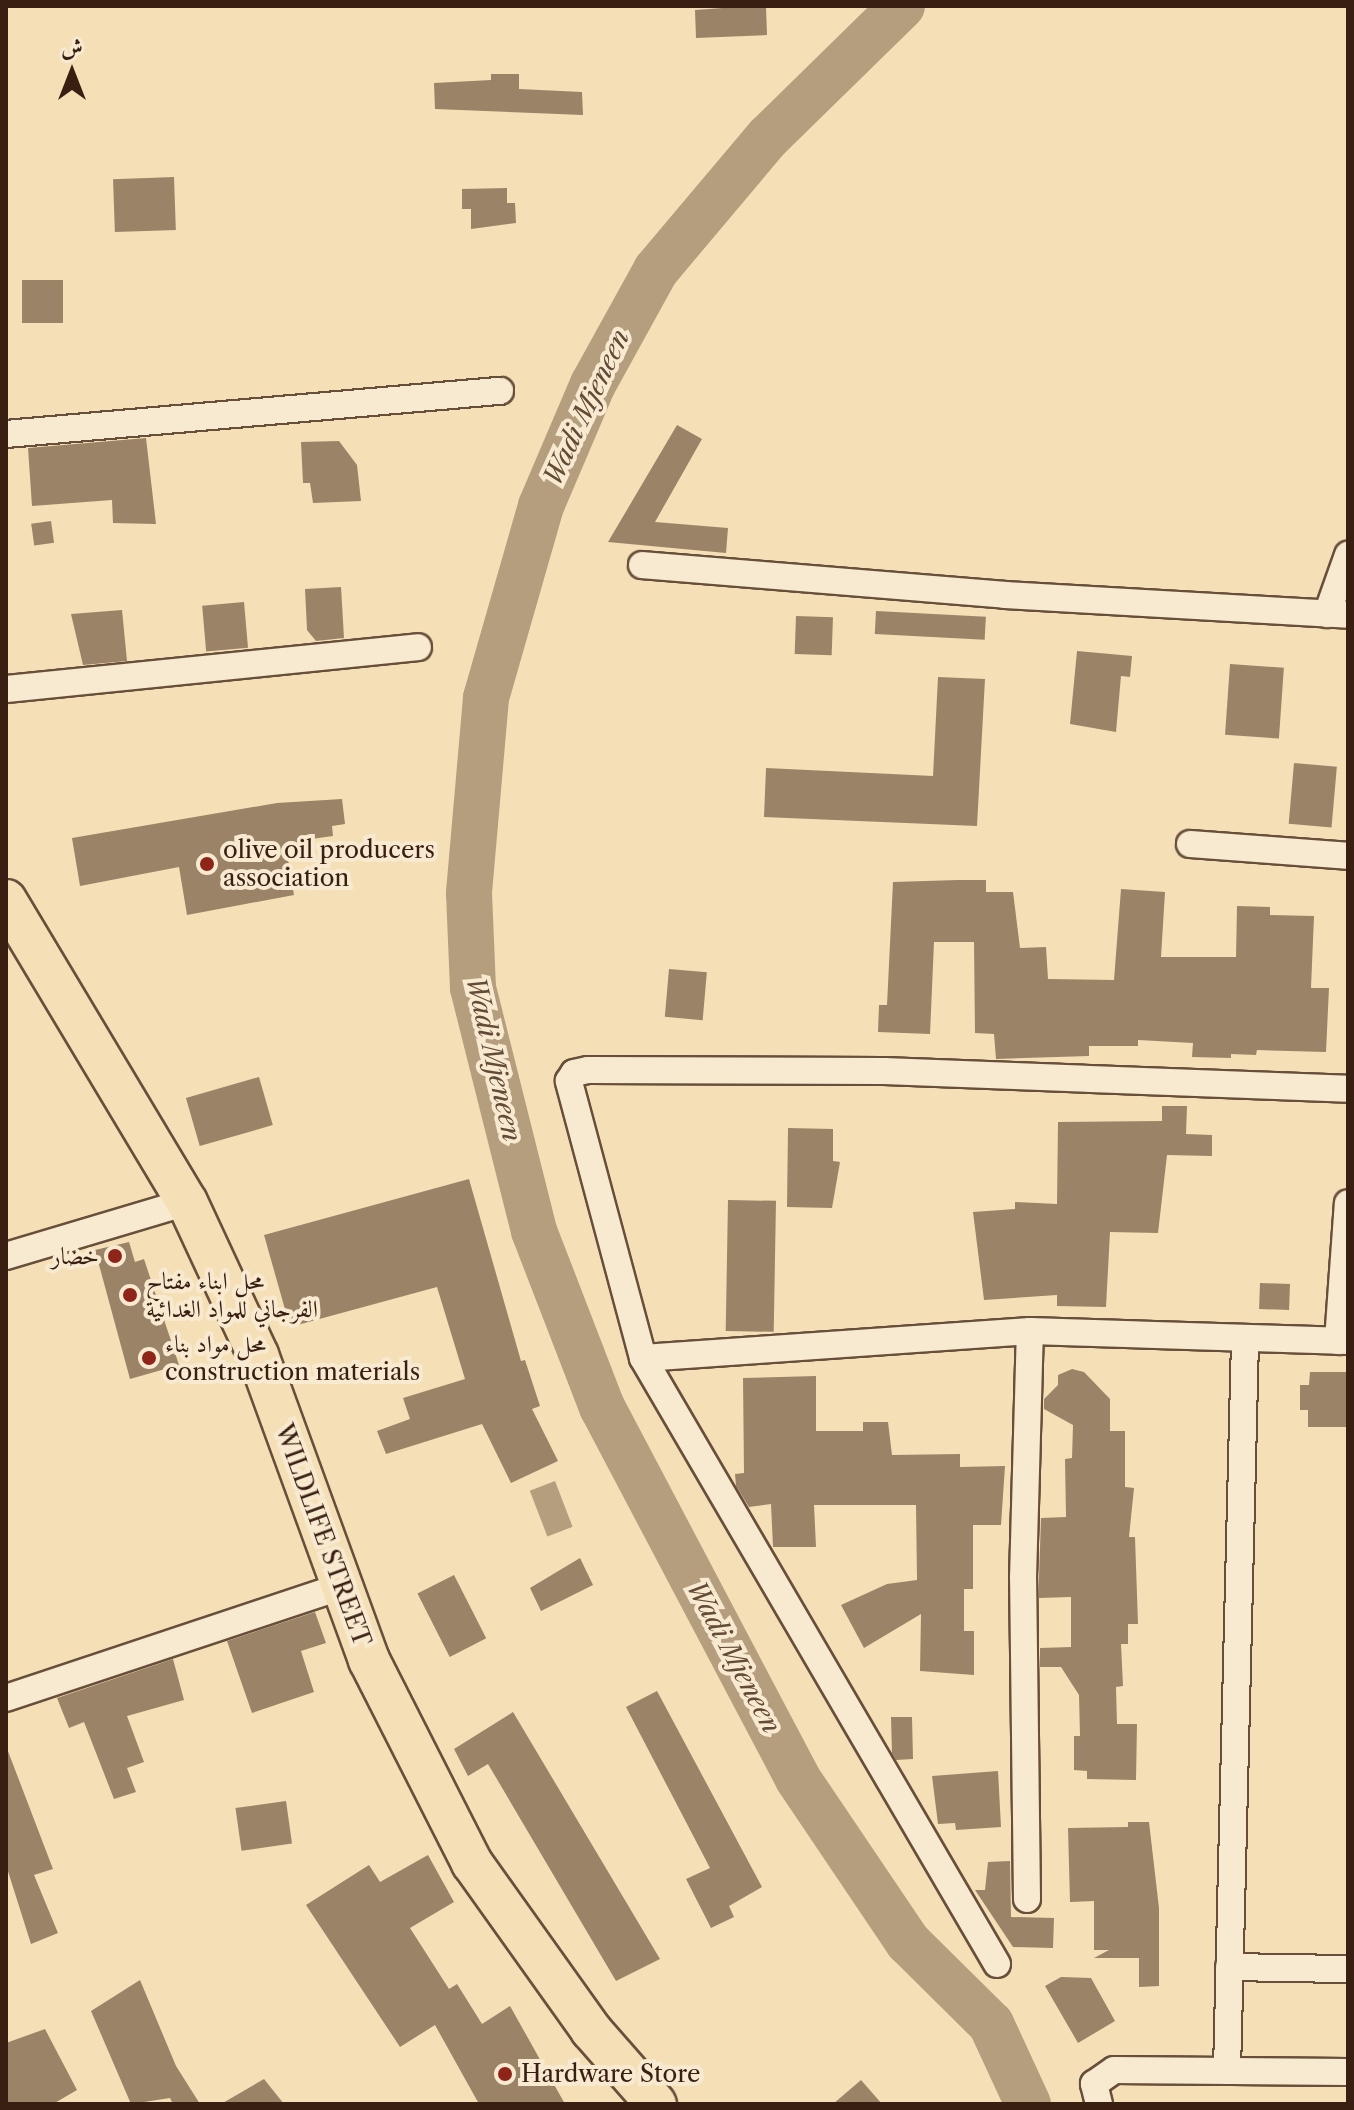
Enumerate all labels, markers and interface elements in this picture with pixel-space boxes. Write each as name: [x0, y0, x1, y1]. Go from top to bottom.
north arrow: [32, 32, 112, 112]
text: ش: [61, 34, 83, 61]
water label: Wadi Mjeneen: [537, 325, 637, 491]
place label: olive oil producers association: [223, 836, 435, 892]
marker: olive oil producers association: [198, 855, 216, 873]
water label: Wadi Mjeneen: [459, 973, 527, 1145]
place label: خضار: [51, 1242, 99, 1270]
marker: خضار: [106, 1247, 124, 1265]
place label: محل ابناء مفتاح الفرجاني للمواد الغدائية: [146, 1267, 318, 1323]
marker: محل ابناء مفتاح الفرجاني للمواد الغدائية: [121, 1286, 139, 1304]
place label: محل مواد بناء construction materials: [165, 1330, 420, 1386]
marker: محل مواد بناء construction materials: [140, 1349, 158, 1367]
street label: WILDLIFE STREET: [269, 1420, 377, 1650]
water label: Wadi Mjeneen: [680, 1575, 786, 1739]
place label: Hardware Store: [521, 2060, 700, 2088]
marker: Hardware Store: [496, 2065, 514, 2083]

